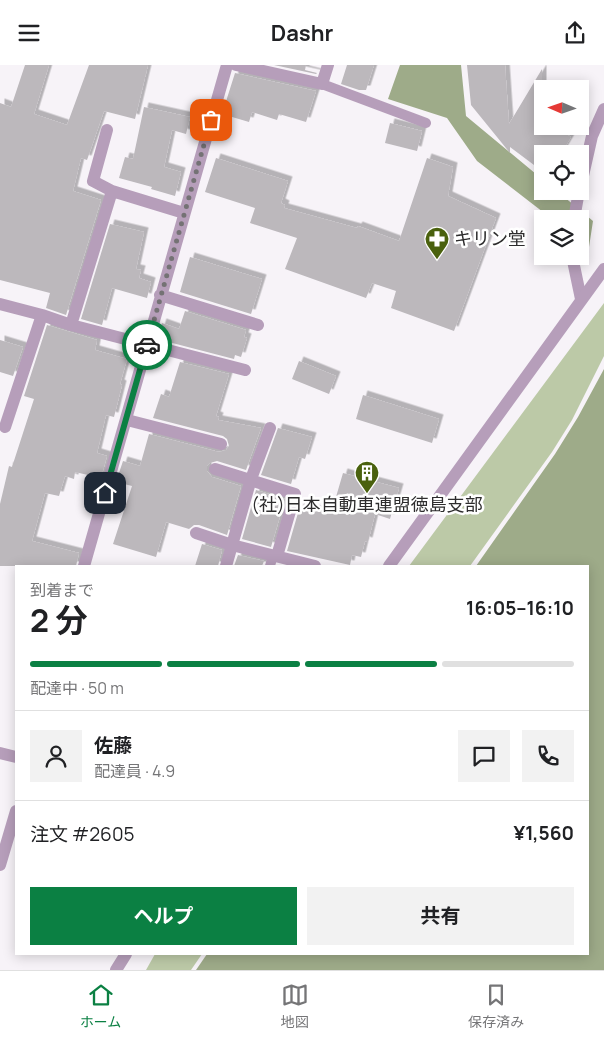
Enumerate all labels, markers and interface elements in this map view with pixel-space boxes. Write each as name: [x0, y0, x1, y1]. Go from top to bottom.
text: Dashr: [271, 18, 333, 48]
icon: menu: [15, 19, 43, 47]
icon: share: [561, 19, 589, 47]
north arrow: [534, 80, 589, 135]
map controls: [534, 80, 589, 265]
pin: [190, 99, 232, 141]
icon: bag: [197, 106, 225, 134]
button: locate: [534, 145, 589, 200]
button: layers: [534, 210, 589, 265]
pharmacy icon: キリン堂: [424, 226, 450, 260]
place label: キリン堂: [454, 226, 526, 250]
courier: [122, 320, 172, 370]
icon: car: [133, 331, 161, 359]
building icon: (社)日本自動車連盟徳島支部: [354, 460, 380, 494]
pin: [84, 472, 126, 514]
icon: home: [91, 479, 119, 507]
place label: (社)日本自動車連盟徳島支部: [251, 492, 483, 516]
text: 到着まで: [30, 579, 94, 601]
text: 16:05–16:10: [466, 595, 574, 621]
text: 2 分: [30, 598, 87, 642]
text: 配達中 · 50 m: [30, 677, 124, 699]
button: person: [30, 730, 82, 782]
button: chat: [458, 730, 510, 782]
button: phone: [522, 730, 574, 782]
text: 佐藤: [94, 732, 132, 758]
text: 配達員 · 4.9: [94, 760, 175, 782]
text: ¥1,560: [514, 820, 574, 846]
text: 注文 #2605: [30, 821, 134, 847]
button: ヘルプ: [30, 887, 297, 945]
button: 共有: [307, 887, 574, 945]
tab: ホーム: [80, 981, 121, 1031]
tab: 地図: [281, 981, 309, 1031]
tab: 保存済み: [468, 981, 524, 1031]

